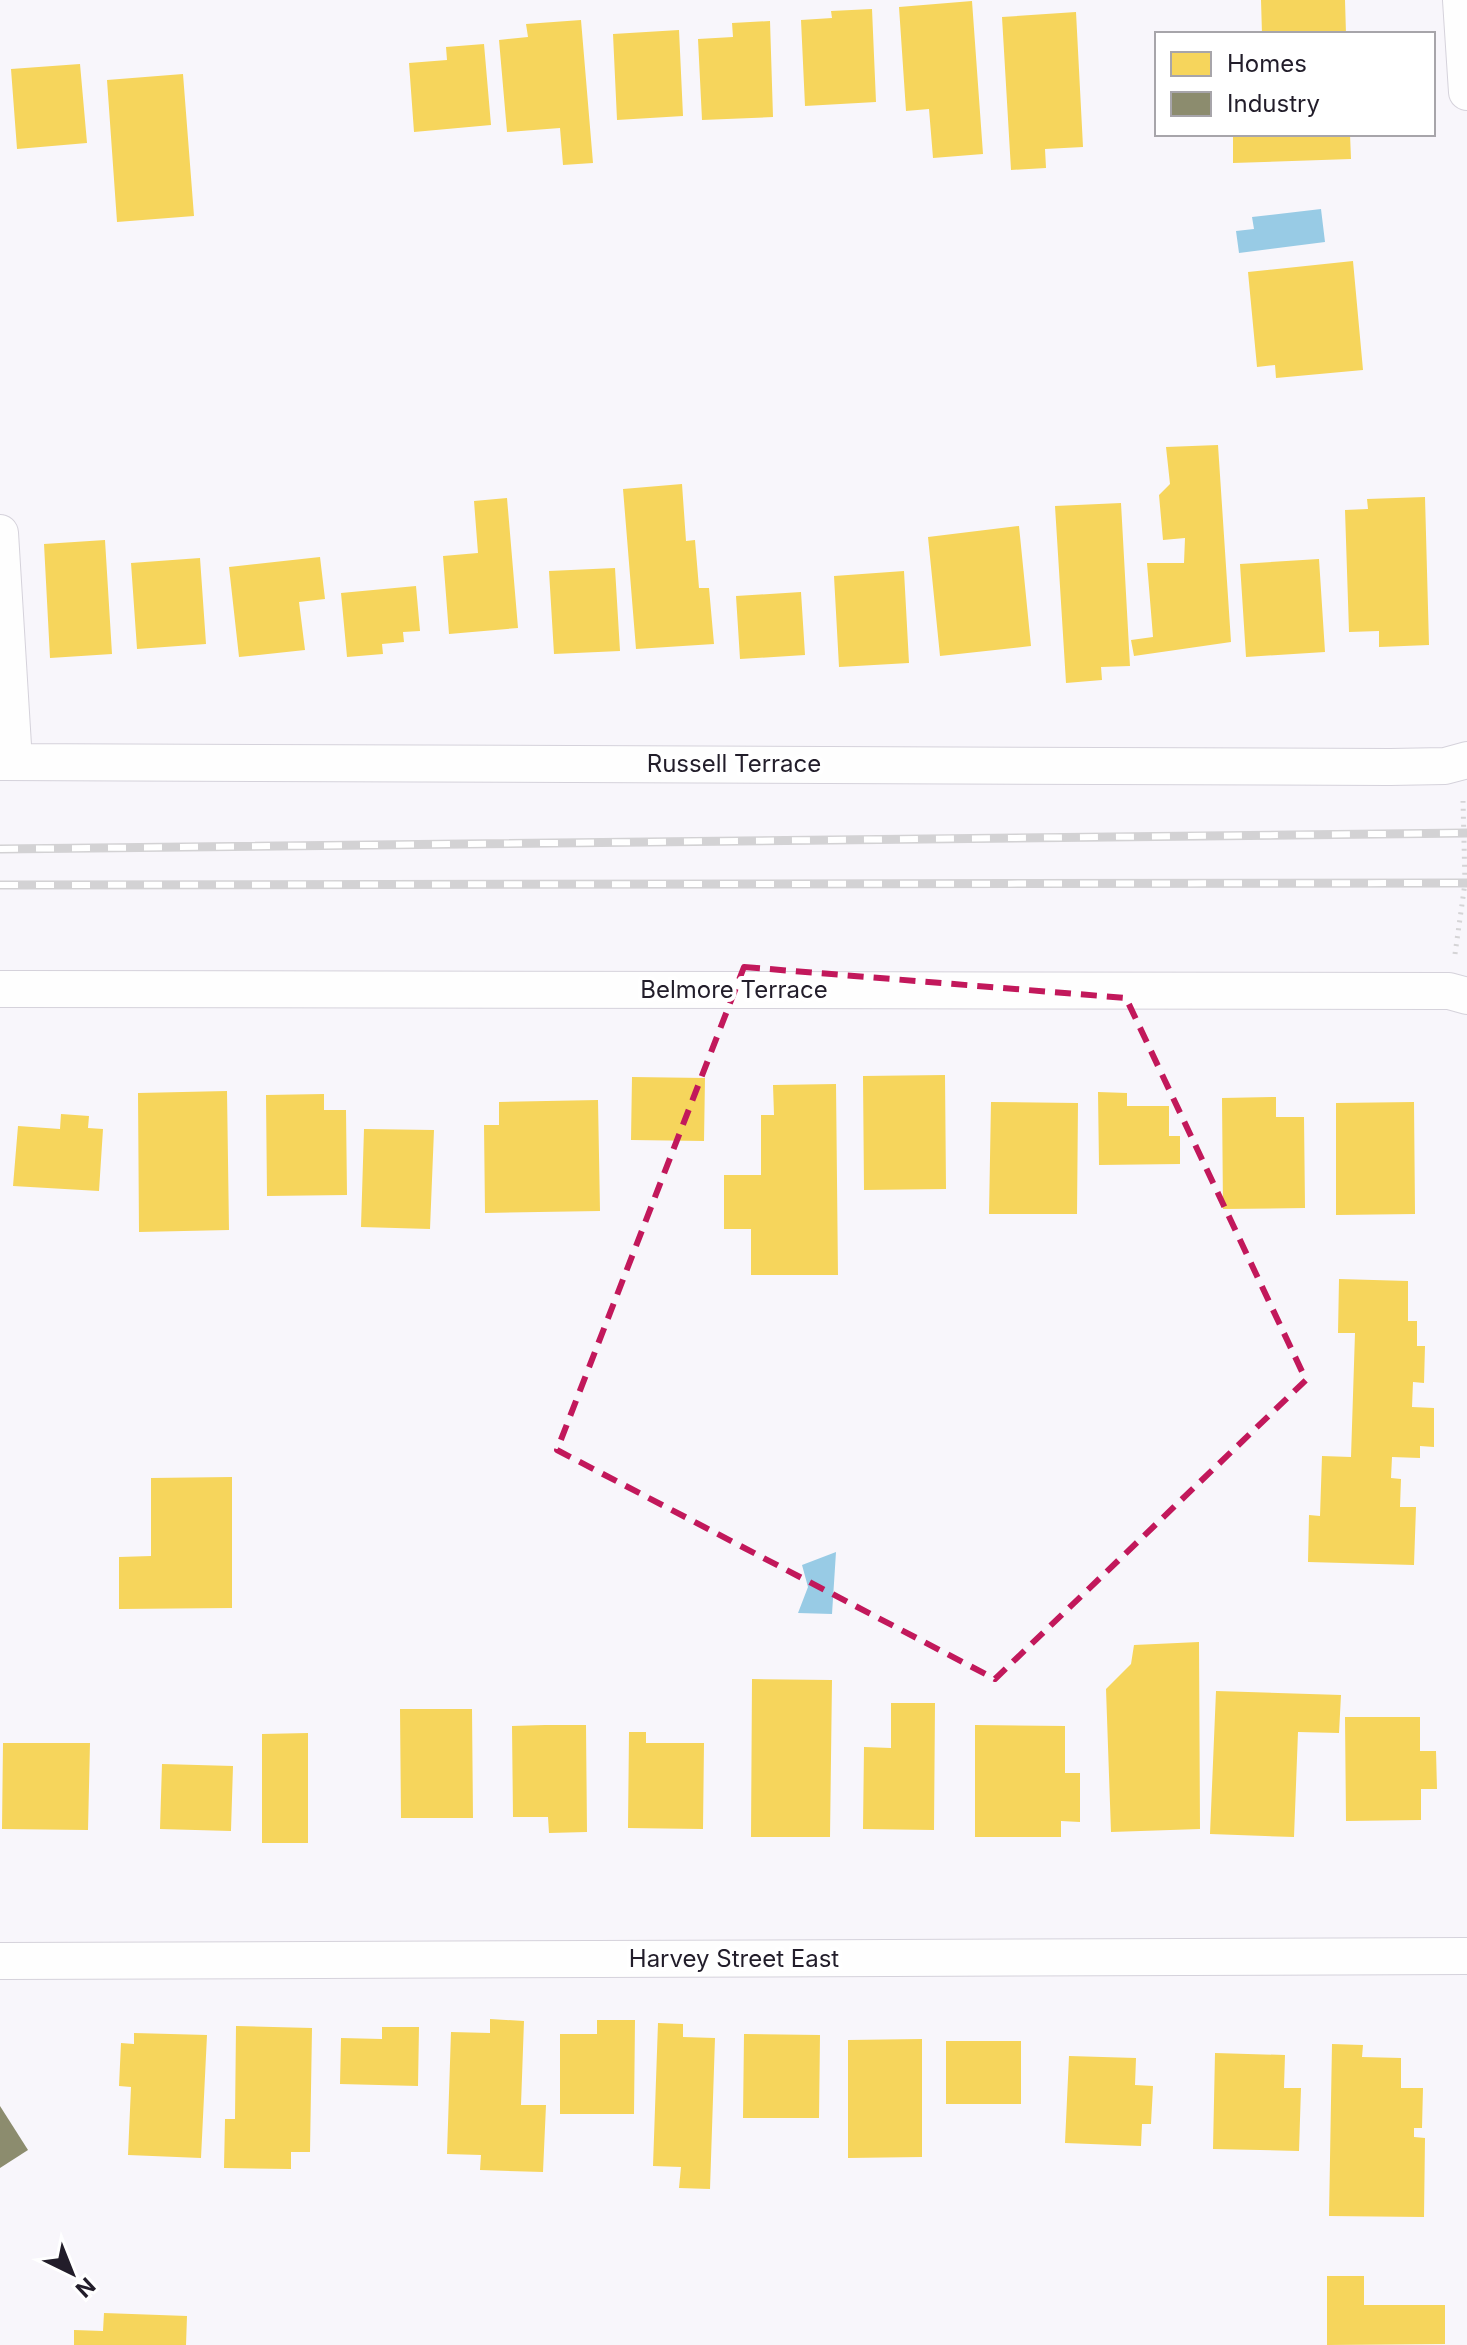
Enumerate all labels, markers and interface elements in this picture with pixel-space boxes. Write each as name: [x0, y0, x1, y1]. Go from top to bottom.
legend: [1155, 32, 1435, 136]
text: Homes: [1227, 49, 1307, 78]
text: Industry: [1227, 89, 1320, 118]
street label: Russell Terrace: [647, 749, 821, 778]
street label: Belmore Terrace: [640, 975, 828, 1004]
street label: Harvey Street East: [629, 1944, 839, 1973]
north arrow: [32, 2233, 112, 2313]
text: N: [71, 2272, 101, 2303]

